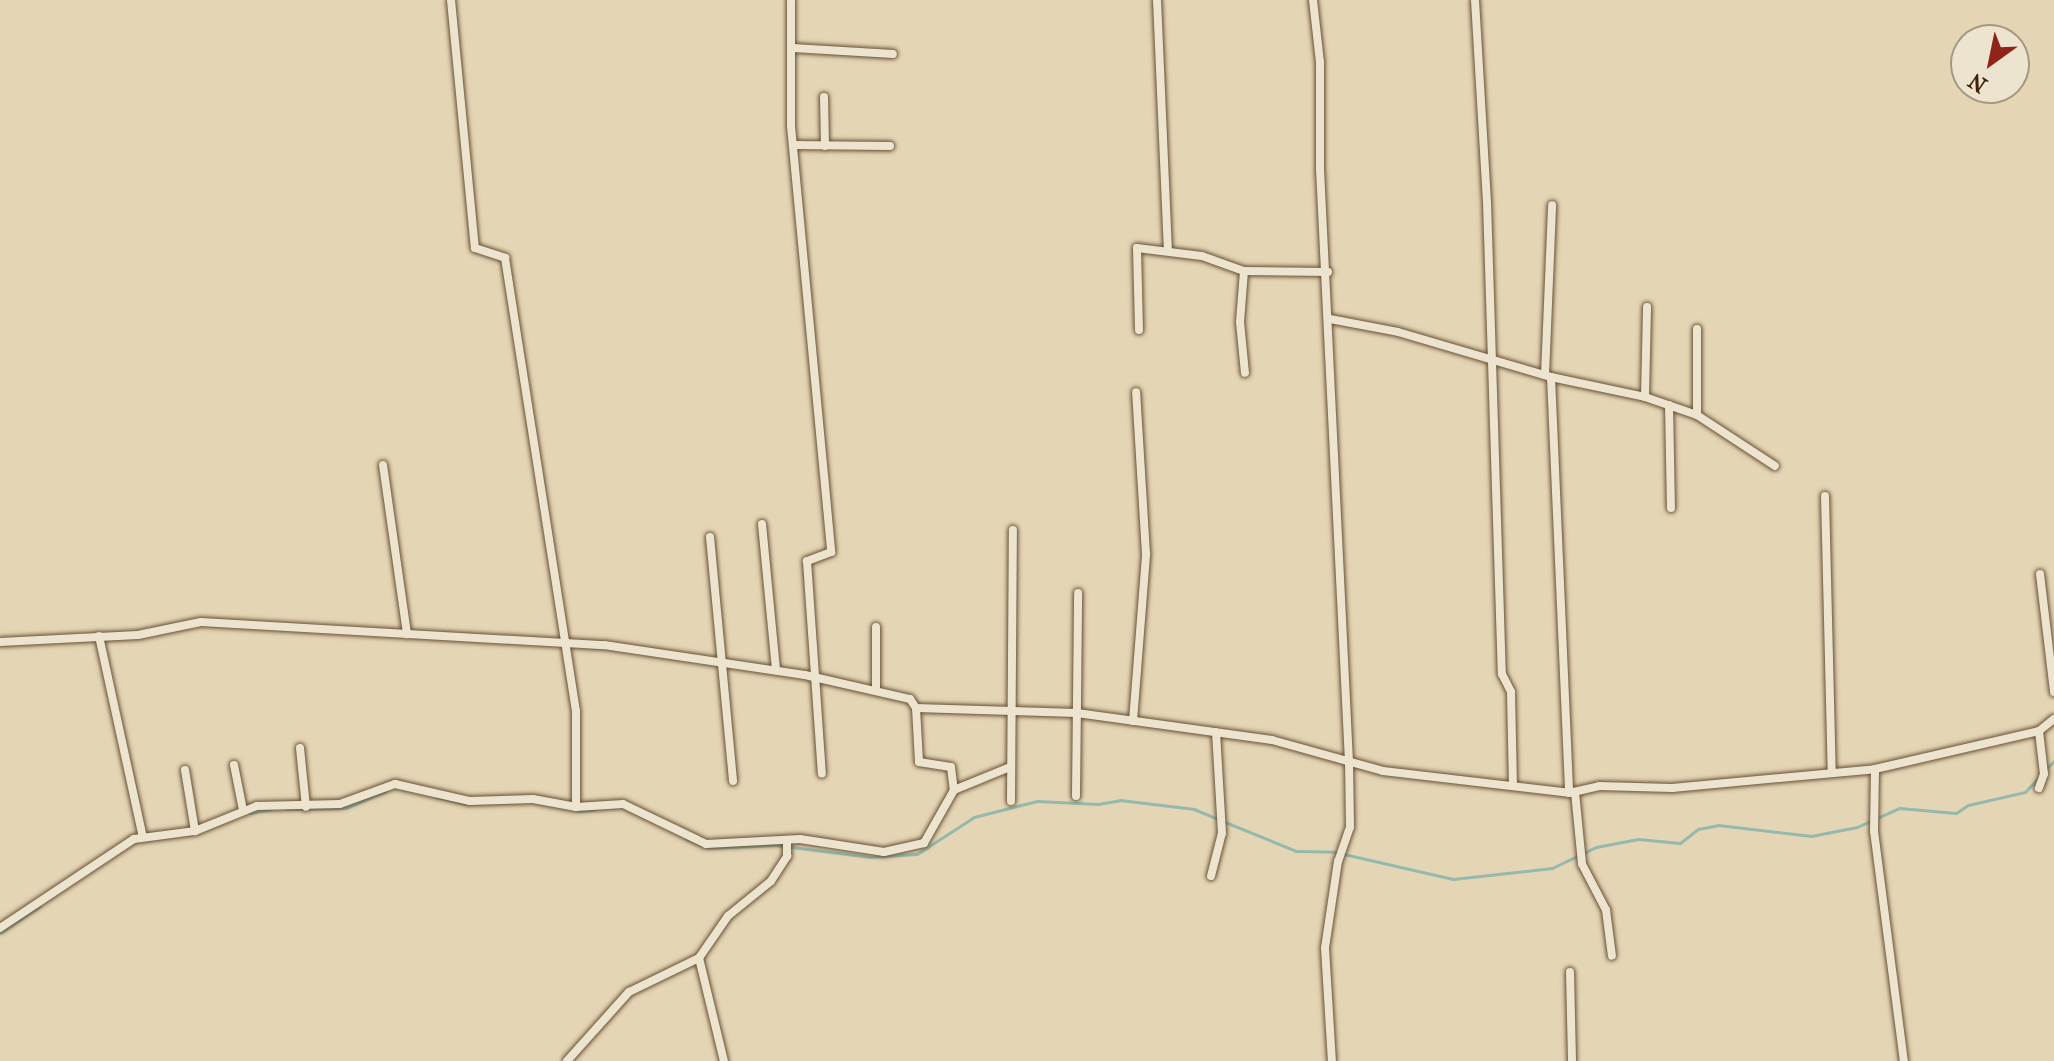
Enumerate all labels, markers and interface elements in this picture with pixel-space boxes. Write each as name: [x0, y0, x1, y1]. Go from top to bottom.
north arrow: [1950, 24, 2030, 104]
text: N: [1964, 67, 1992, 98]

